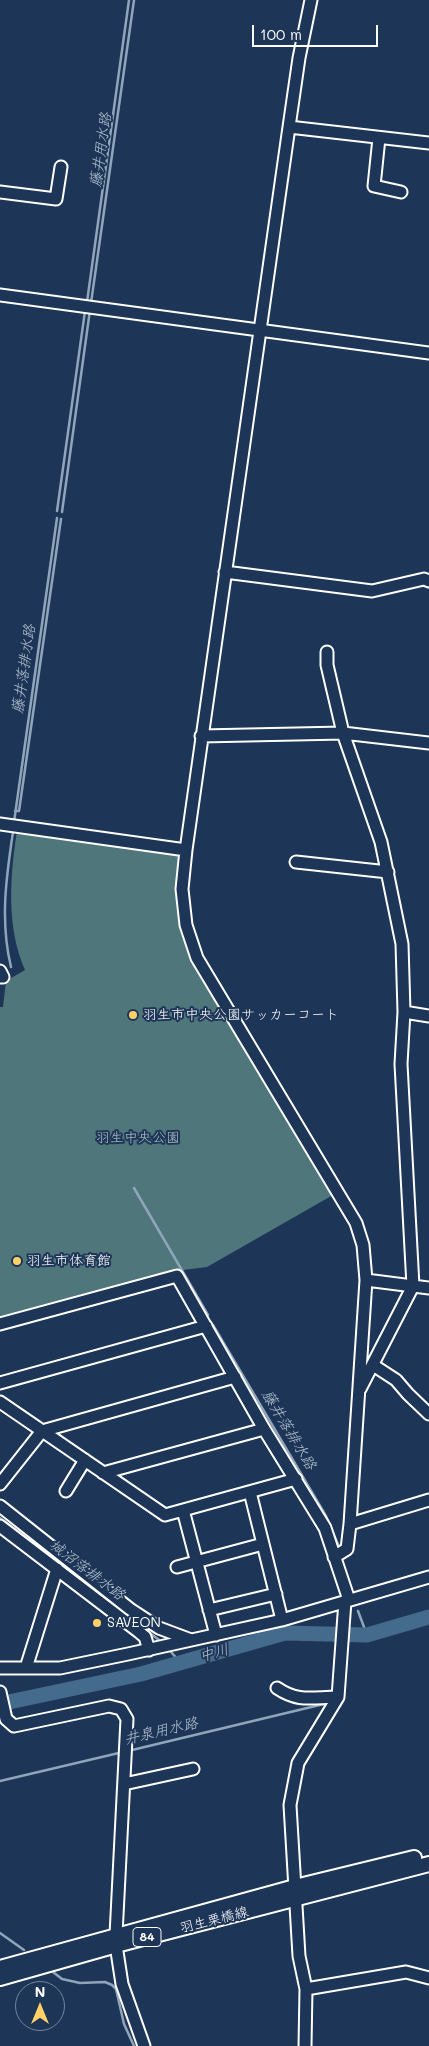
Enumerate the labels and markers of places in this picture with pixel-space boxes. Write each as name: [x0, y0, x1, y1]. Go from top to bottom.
place label: 羽生市中央公園サッカーコート: [143, 1007, 339, 1023]
marker: 羽生市中央公園サッカーコート: [127, 1009, 139, 1021]
place label: 羽生市体育館: [27, 1253, 111, 1269]
marker: 羽生市体育館: [11, 1255, 23, 1267]
place label: SAVEON: [107, 1615, 161, 1631]
marker: SAVEON: [91, 1617, 103, 1629]

